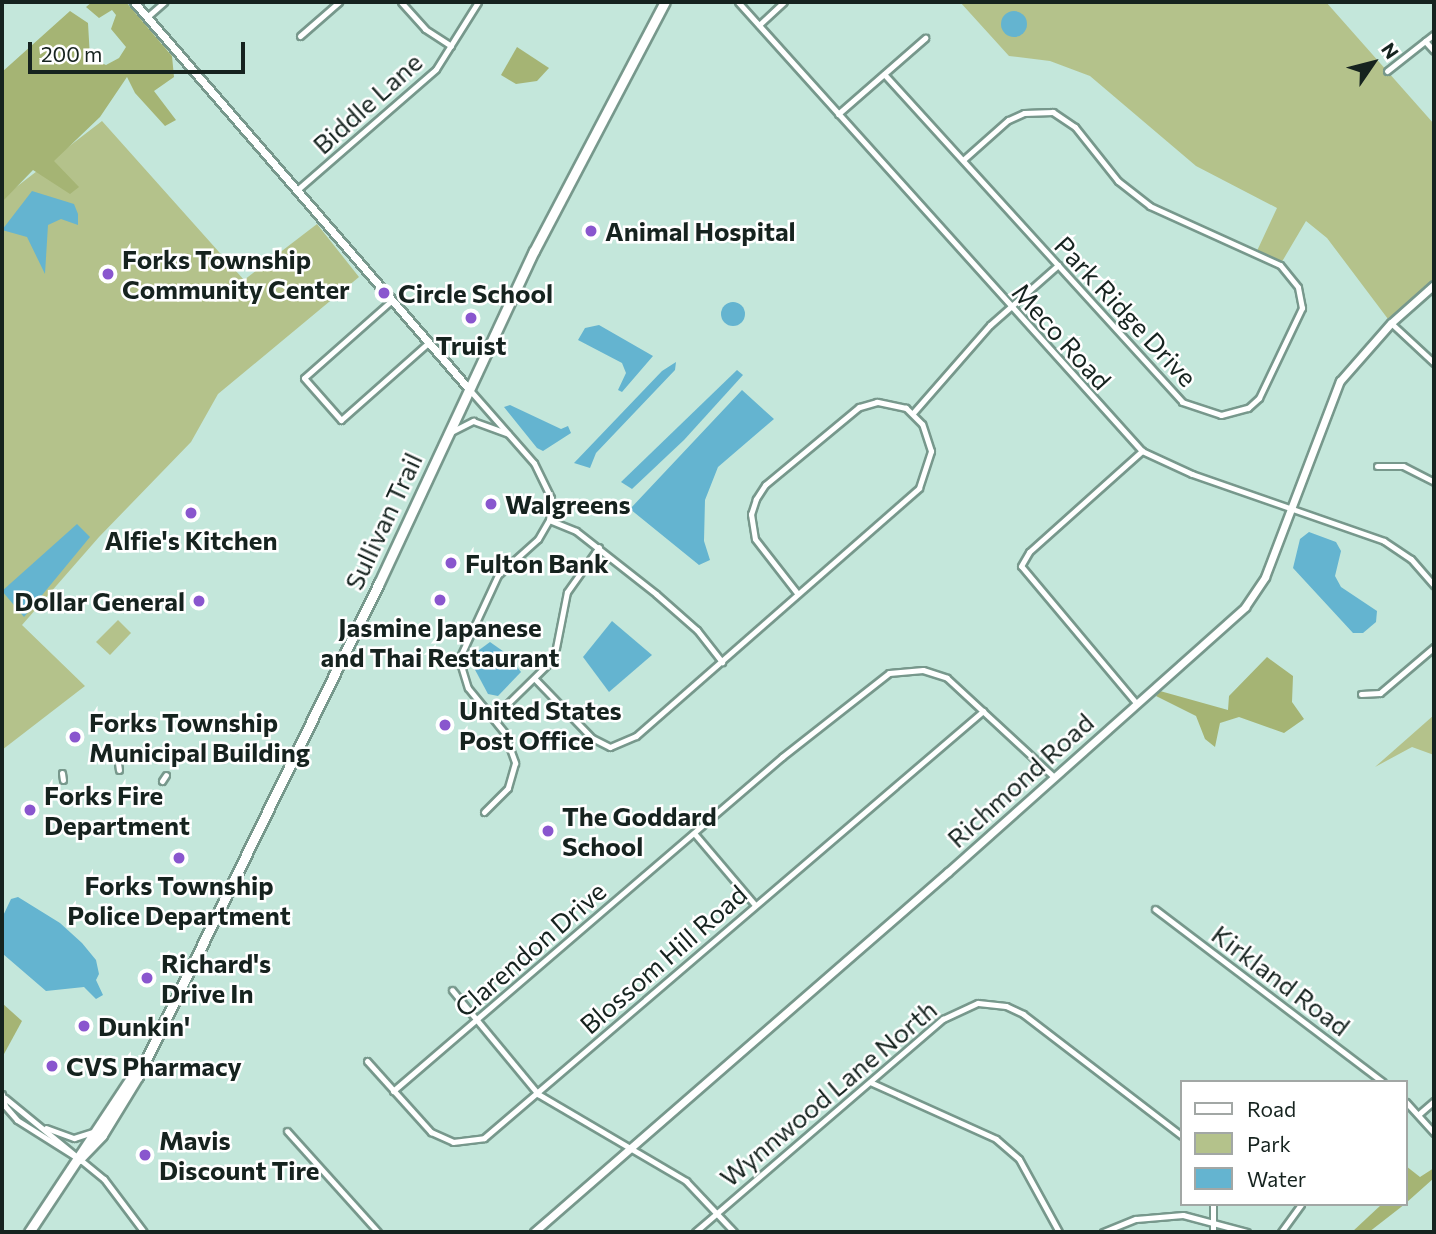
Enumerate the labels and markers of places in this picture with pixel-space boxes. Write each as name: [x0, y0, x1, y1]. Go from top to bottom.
place label: Animal Hospital: [605, 215, 796, 247]
marker: Animal Hospital: [583, 223, 599, 239]
place label: Forks Township Community Center: [122, 243, 350, 304]
marker: Forks Township Community Center: [100, 266, 116, 282]
place label: Circle School: [398, 277, 553, 309]
marker: Circle School: [376, 285, 392, 301]
marker: Truist: [463, 310, 479, 326]
place label: Truist: [436, 329, 506, 361]
place label: Walgreens: [505, 488, 631, 520]
marker: Walgreens: [483, 496, 499, 512]
marker: Alfie's Kitchen: [183, 505, 199, 521]
place label: Alfie's Kitchen: [105, 524, 277, 556]
place label: Fulton Bank: [465, 547, 609, 579]
marker: Fulton Bank: [443, 555, 459, 571]
place label: Dollar General: [14, 585, 185, 617]
marker: Jasmine Japanese and Thai Restaurant: [432, 592, 448, 608]
marker: Dollar General: [191, 593, 207, 609]
place label: Jasmine Japanese and Thai Restaurant: [320, 611, 560, 672]
place label: United States Post Office: [459, 694, 622, 756]
place label: Forks Township Municipal Building: [89, 706, 310, 768]
marker: United States Post Office: [437, 717, 453, 733]
marker: Forks Township Municipal Building: [67, 729, 83, 745]
place label: Forks Fire Department: [44, 779, 190, 840]
place label: The Goddard School: [562, 800, 717, 862]
marker: Forks Fire Department: [22, 802, 38, 818]
marker: The Goddard School: [540, 823, 556, 839]
marker: Forks Township Police Department: [171, 850, 187, 866]
place label: Forks Township Police Department: [67, 869, 291, 931]
place label: Richard's Drive In: [161, 947, 271, 1009]
marker: Richard's Drive In: [139, 970, 155, 986]
place label: Dunkin': [98, 1010, 190, 1042]
marker: Dunkin': [76, 1018, 92, 1034]
place label: CVS Pharmacy: [66, 1050, 242, 1082]
marker: CVS Pharmacy: [44, 1058, 60, 1074]
place label: Mavis Discount Tire: [159, 1124, 319, 1186]
marker: Mavis Discount Tire: [137, 1147, 153, 1163]

